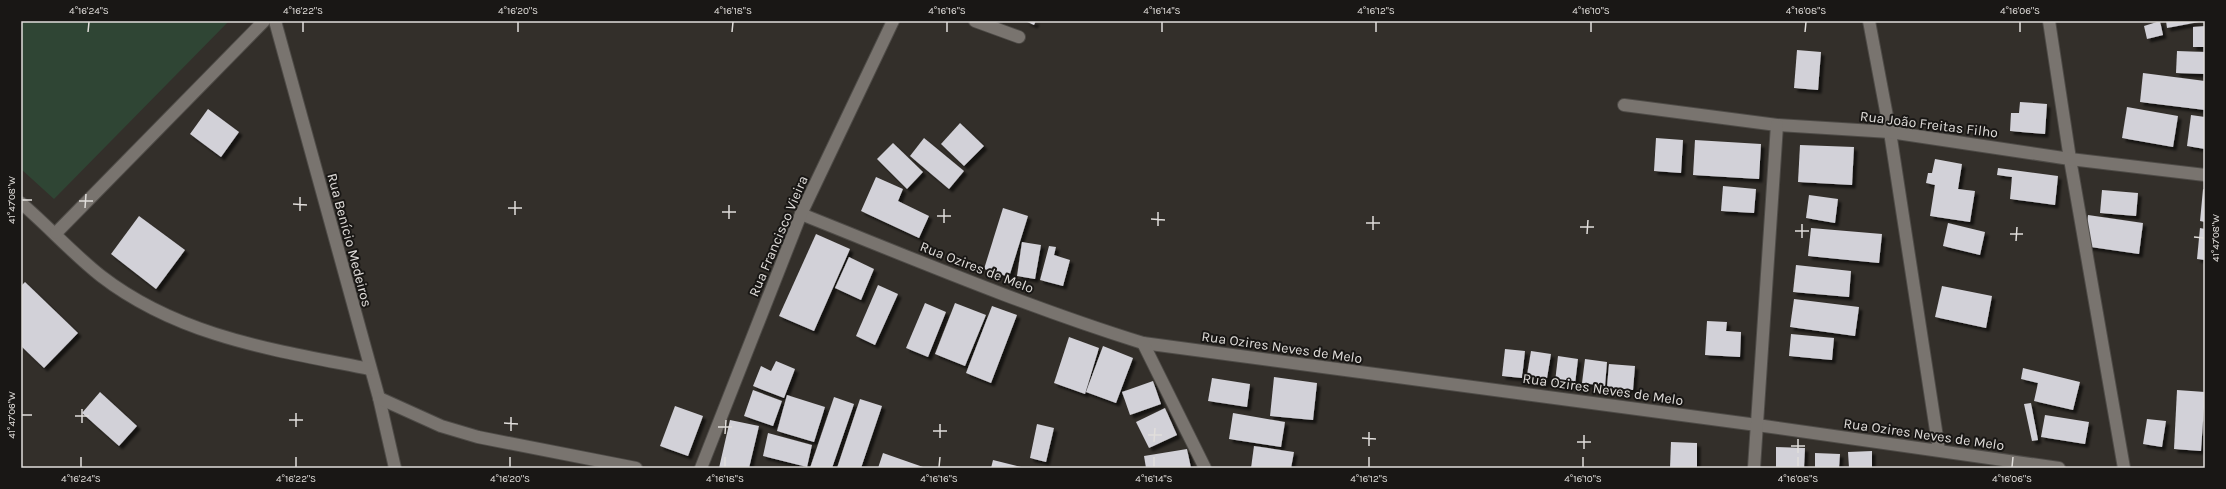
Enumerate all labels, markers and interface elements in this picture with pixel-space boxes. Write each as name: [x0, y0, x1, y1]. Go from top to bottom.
text: 4°16'24"S: [69, 5, 109, 17]
text: 4°16'22"S: [283, 5, 323, 17]
text: 4°16'20"S: [498, 5, 538, 17]
text: 4°16'18"S: [714, 5, 752, 17]
text: 4°16'16"S: [928, 5, 966, 17]
text: 4°16'14"S: [1143, 5, 1181, 17]
text: 4°16'12"S: [1357, 5, 1395, 17]
text: 4°16'10"S: [1572, 5, 1610, 17]
text: 4°16'08"S: [1786, 5, 1826, 17]
text: 4°16'06"S: [2000, 5, 2040, 17]
street label: Rua João Freitas Filho: [1859, 108, 1999, 141]
street label: Rua Benício Medeiros: [323, 171, 376, 309]
street label: Rua Francisco Vieira: [745, 173, 812, 299]
text: 41°47'08"W: [6, 176, 18, 224]
text: 41°47'08"W: [2210, 214, 2222, 262]
street label: Rua Ozires de Melo: [918, 238, 1036, 297]
street label: Rua Ozires Neves de Melo: [1201, 328, 1363, 367]
street label: Rua Ozires Neves de Melo: [1522, 370, 1684, 409]
text: 41°47'06"W: [6, 391, 18, 439]
street label: Rua Ozires Neves de Melo: [1843, 415, 2005, 454]
text: 4°16'24"S: [61, 473, 101, 485]
text: 4°16'22"S: [276, 473, 316, 485]
text: 4°16'20"S: [490, 473, 530, 485]
text: 4°16'18"S: [706, 473, 744, 485]
text: 4°16'16"S: [920, 473, 958, 485]
text: 4°16'14"S: [1135, 473, 1173, 485]
text: 4°16'12"S: [1350, 473, 1388, 485]
text: 4°16'10"S: [1564, 473, 1602, 485]
text: 4°16'08"S: [1778, 473, 1818, 485]
text: 4°16'06"S: [1992, 473, 2032, 485]

